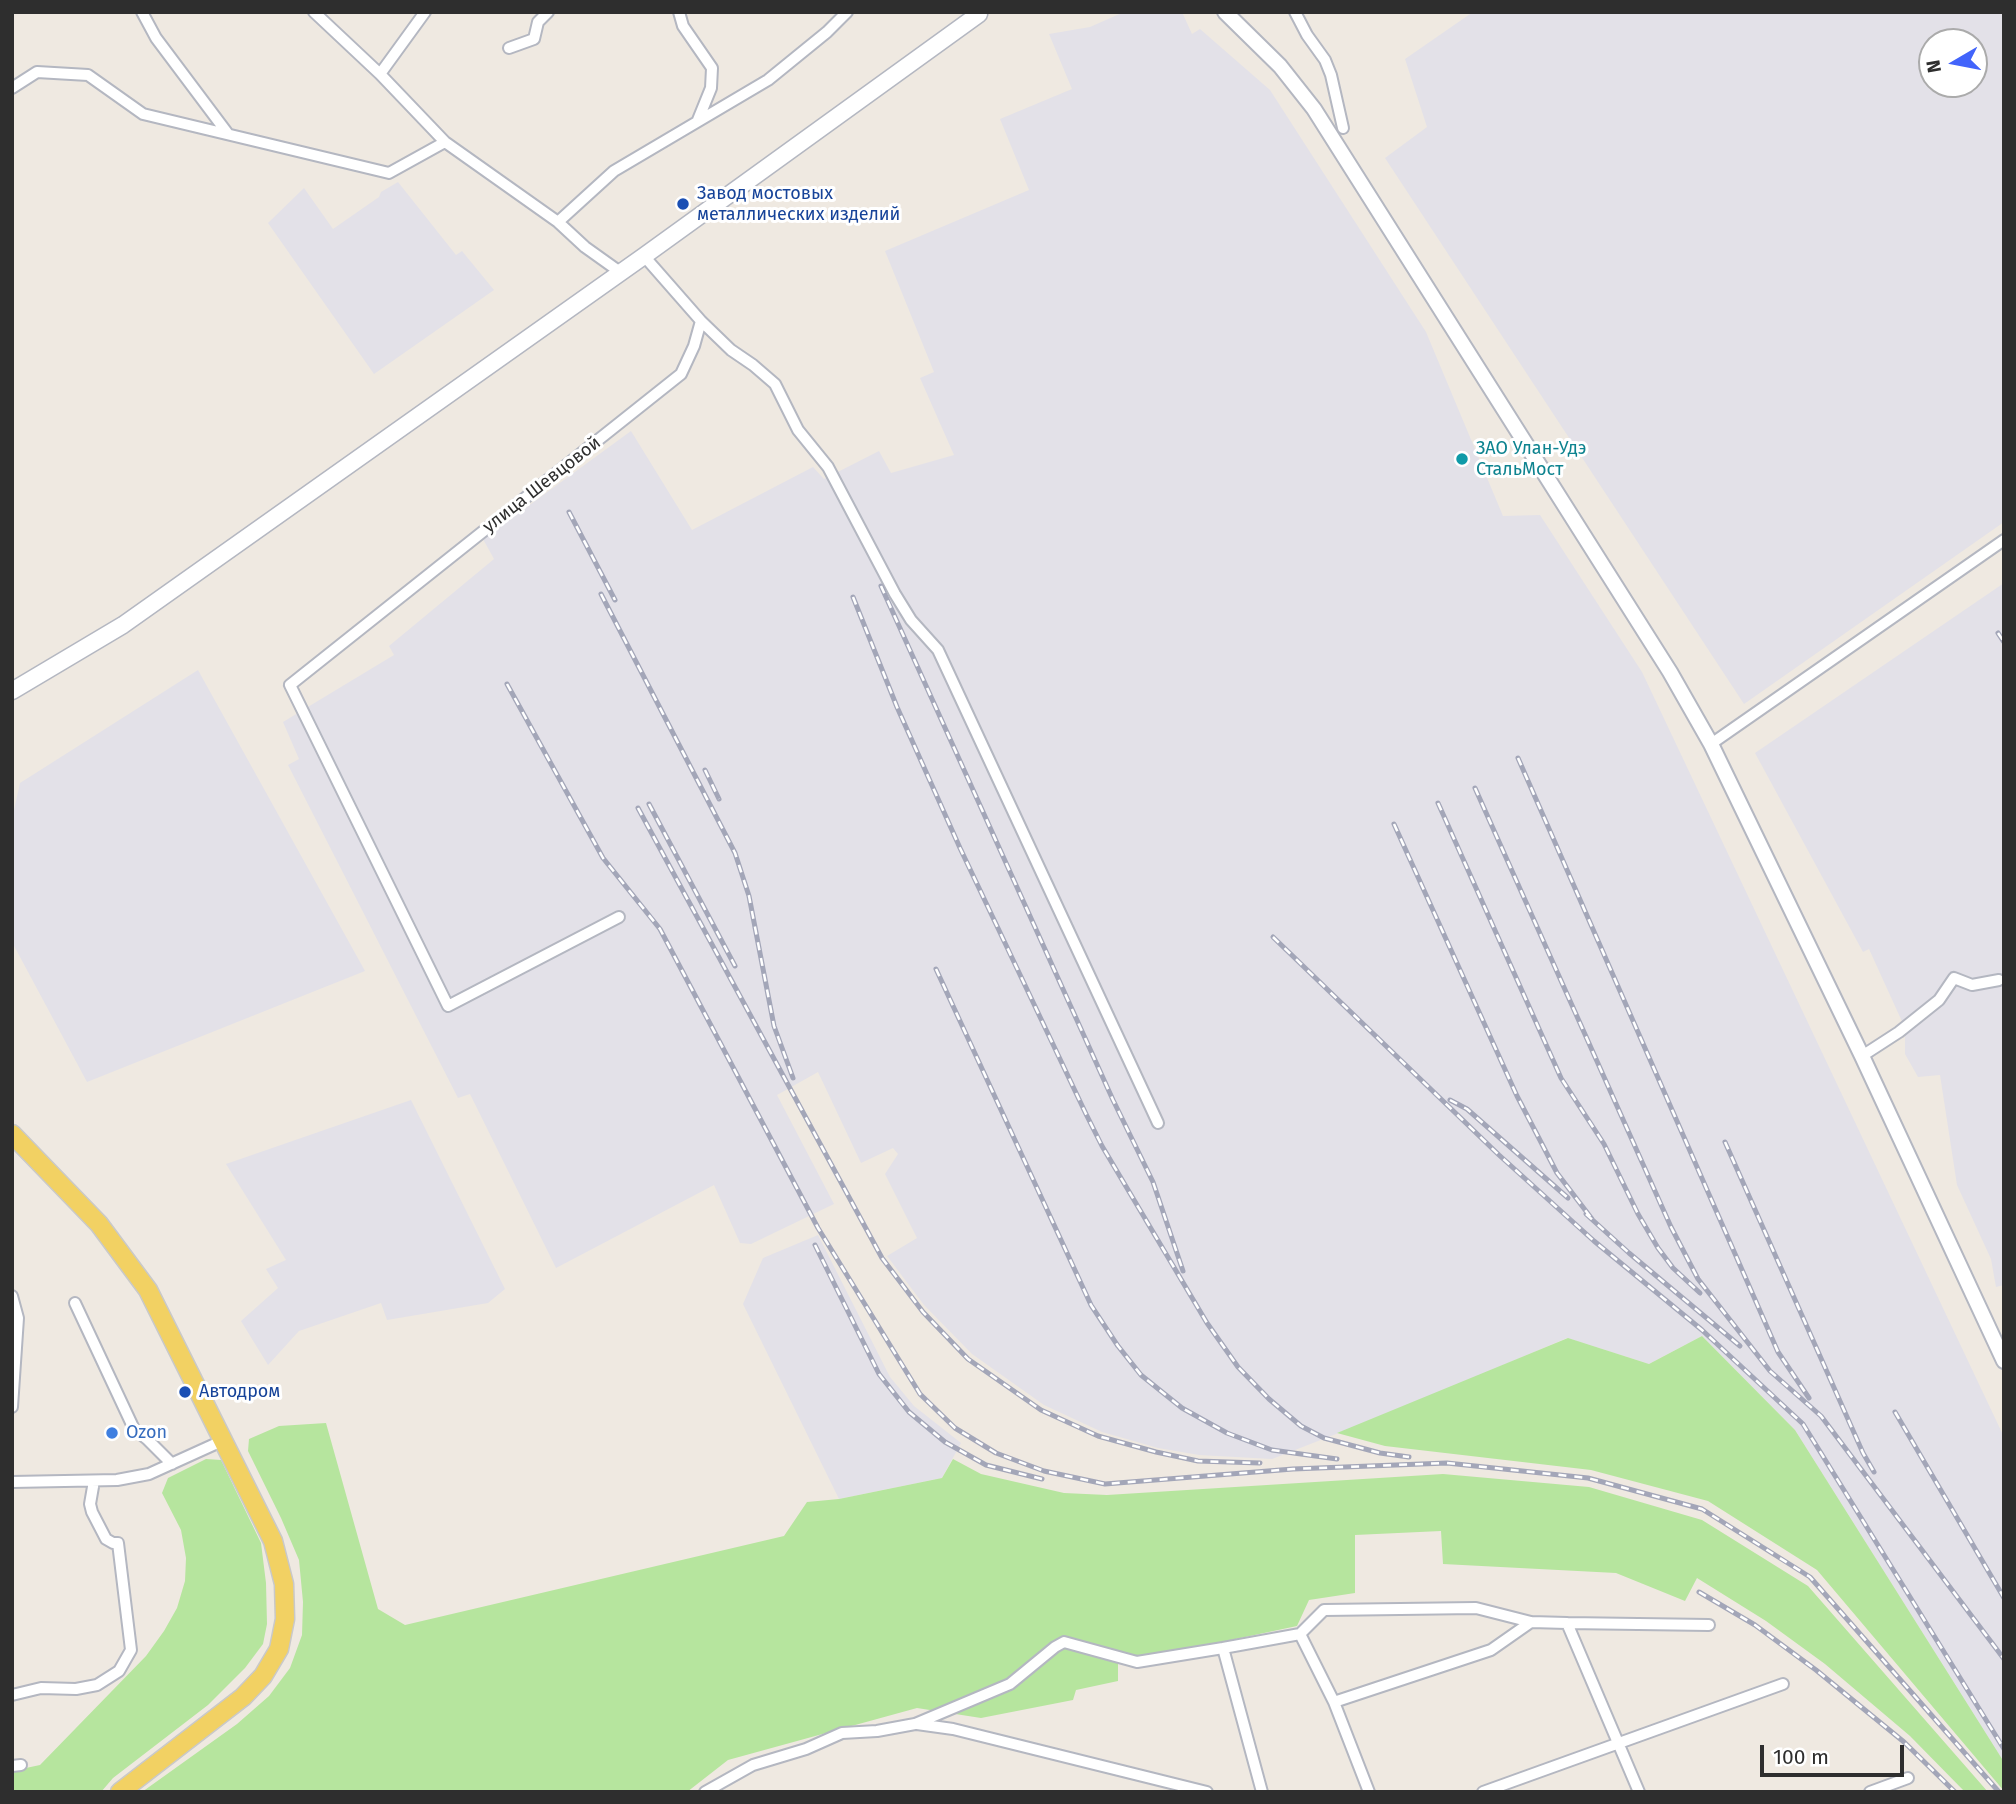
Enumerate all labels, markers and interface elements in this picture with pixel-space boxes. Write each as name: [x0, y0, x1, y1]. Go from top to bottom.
north arrow: [1918, 28, 1988, 98]
text: N: [1921, 58, 1946, 75]
place label: Завод мостовых металлических изделий: [697, 183, 900, 226]
marker: Завод мостовых металлических изделий: [675, 196, 691, 212]
street label: улица Шевцовой: [479, 432, 605, 538]
place label: ЗАО Улан-Удэ СтальМост: [1476, 438, 1586, 480]
marker: ЗАО Улан-Удэ СтальМост: [1454, 451, 1470, 467]
place label: Автодром: [199, 1381, 280, 1403]
marker: Автодром: [177, 1384, 193, 1400]
place label: Ozon: [126, 1422, 167, 1444]
marker: Ozon: [104, 1425, 120, 1441]
scale bar: [1764, 1730, 1908, 1774]
text: 100 m: [1773, 1744, 1829, 1770]

